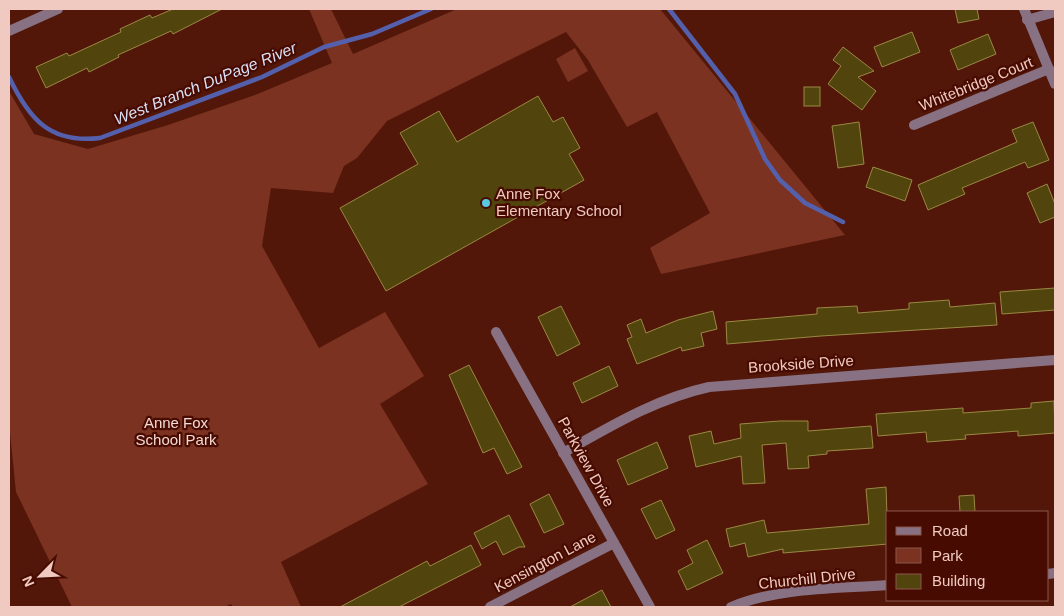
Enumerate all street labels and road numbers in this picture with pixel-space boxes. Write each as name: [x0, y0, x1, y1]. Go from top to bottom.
street label: Whitebridge Court: [917, 53, 1036, 114]
street label: Brookside Drive: [748, 351, 854, 376]
street label: Parkview Drive: [555, 414, 618, 510]
street label: Kensington Lane: [491, 528, 598, 595]
street label: Churchill Drive: [758, 565, 856, 592]

